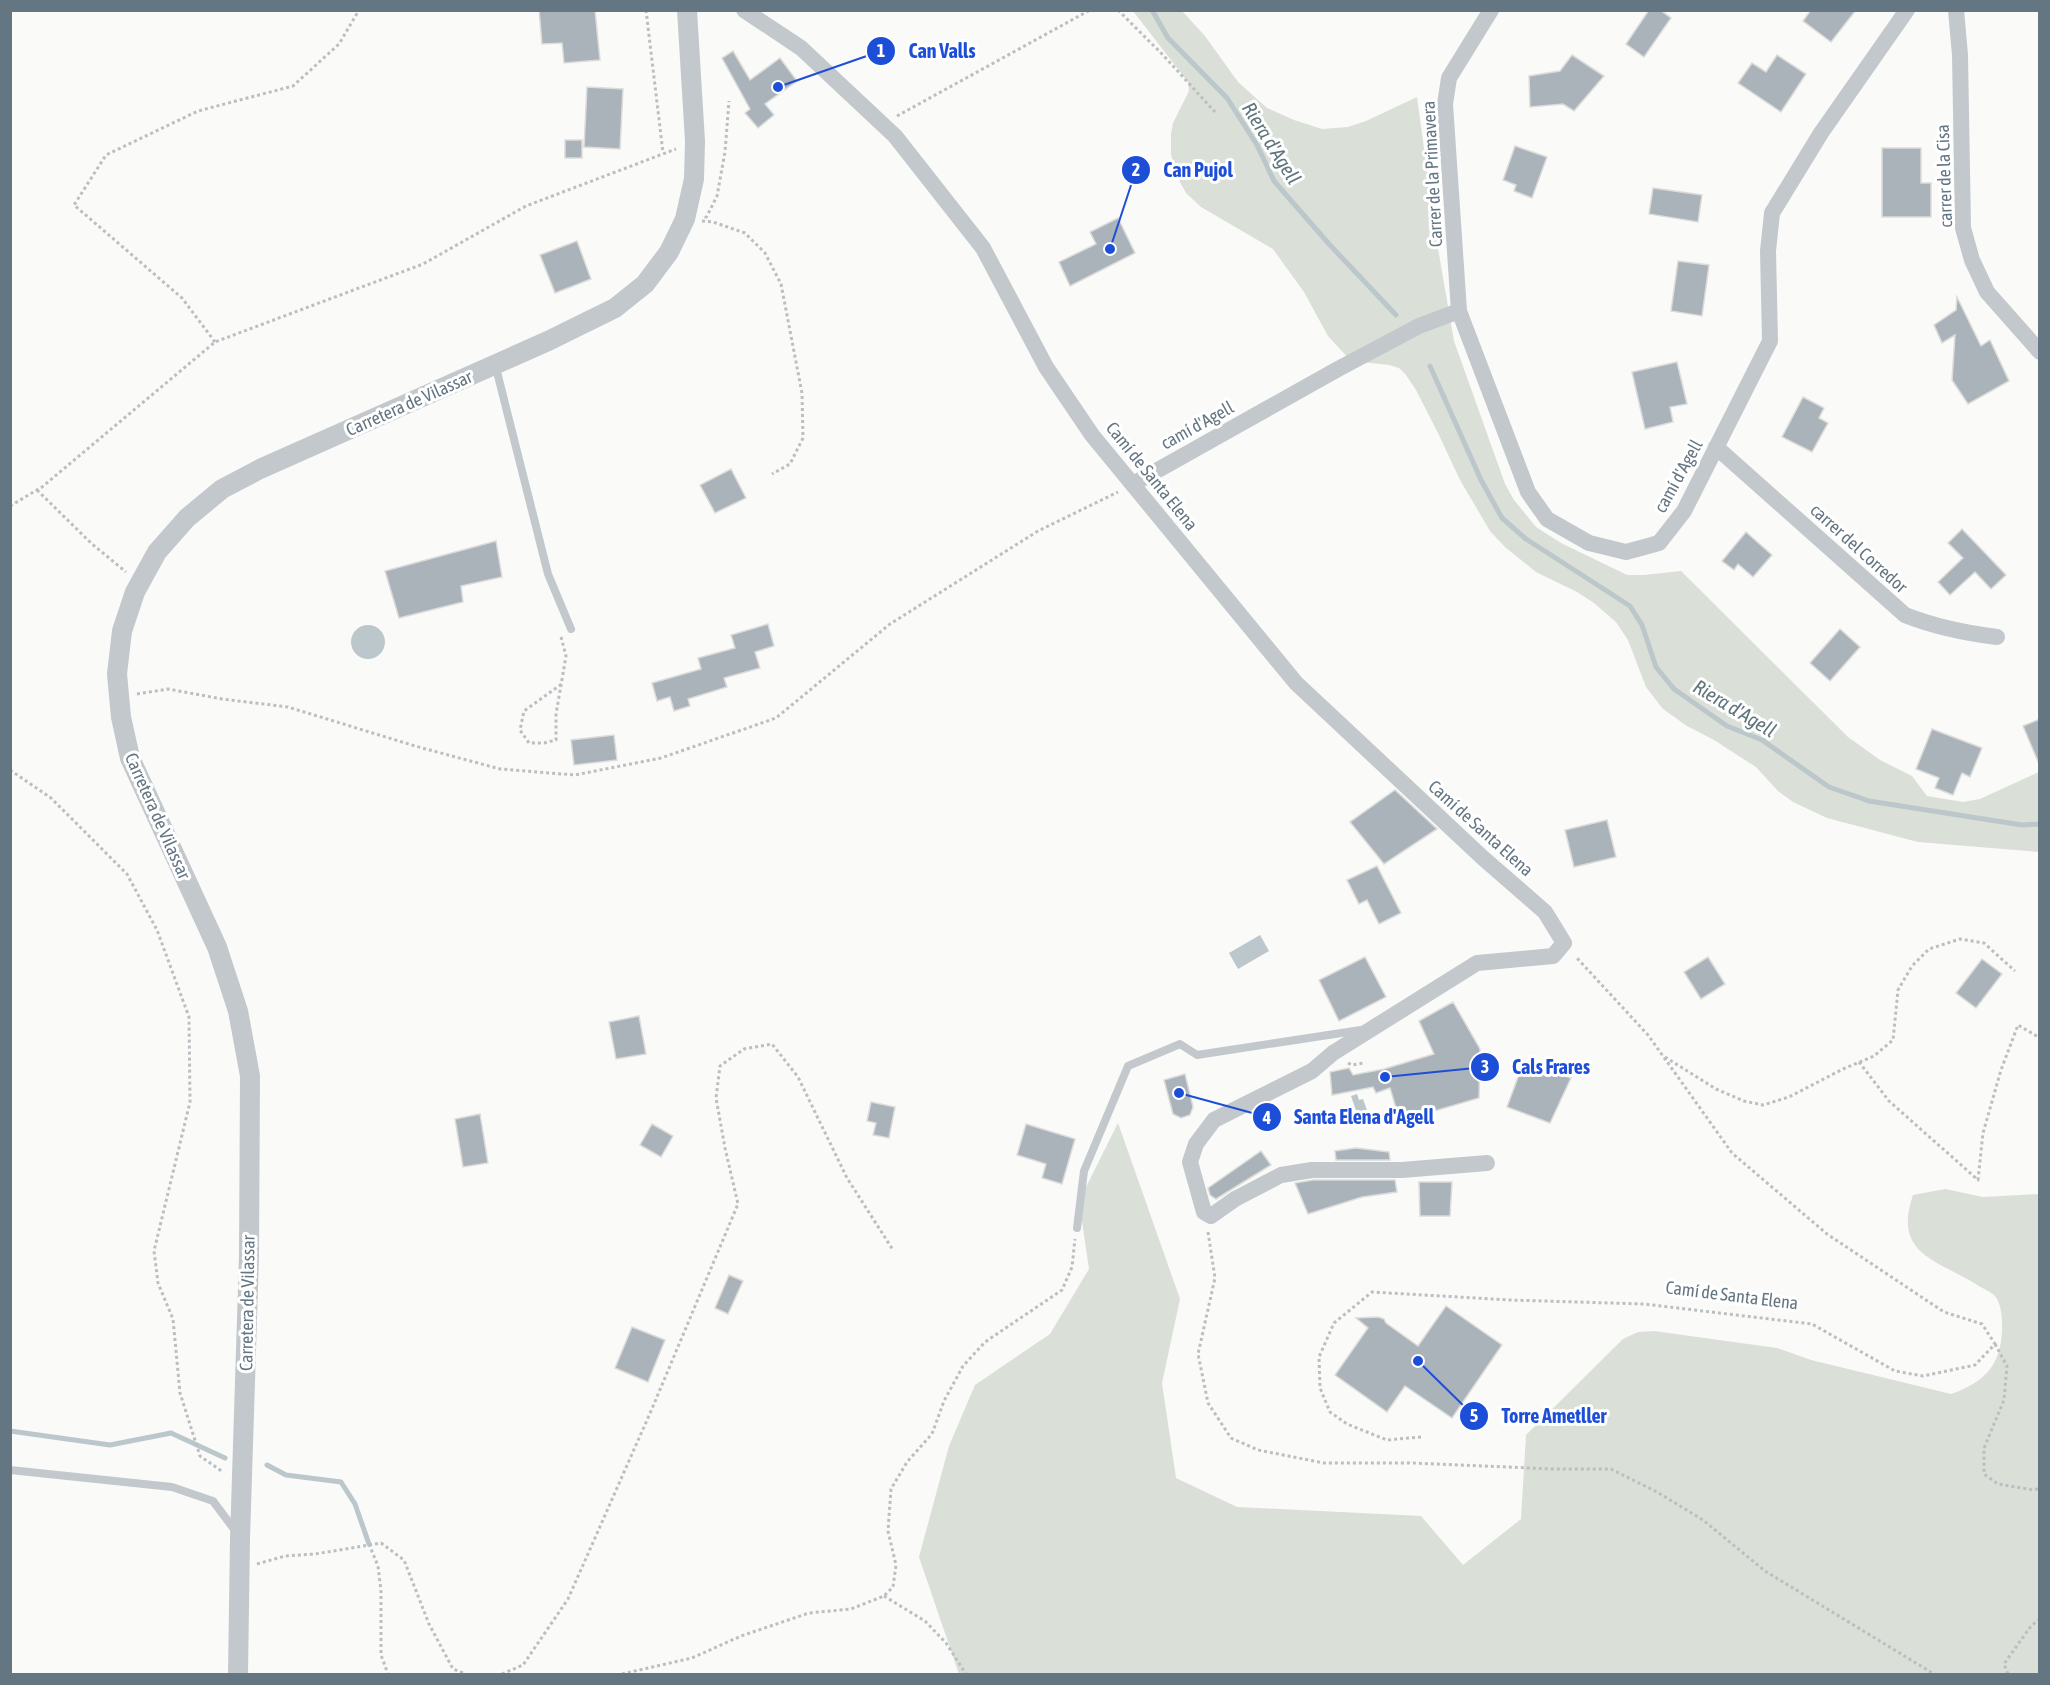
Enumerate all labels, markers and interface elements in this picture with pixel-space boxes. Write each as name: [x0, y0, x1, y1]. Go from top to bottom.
callout: Can Valls: [866, 32, 987, 70]
text: Can Valls: [909, 39, 975, 62]
text: 1: [877, 40, 885, 61]
water label: Riera d'Agell: [1238, 98, 1306, 188]
street label: Carrer de la Primavera: [1418, 100, 1446, 248]
street label: carrer de la Cisa: [1932, 124, 1956, 228]
callout: Can Pujol: [1121, 151, 1245, 189]
text: Can Pujol: [1163, 158, 1233, 181]
text: 2: [1132, 159, 1140, 180]
street label: Carretera de Vilassar: [343, 365, 476, 440]
street label: camí d'Agell: [1157, 396, 1237, 454]
street label: Camí de Santa Elena: [1102, 418, 1202, 534]
street label: camí d'Agell: [1649, 436, 1707, 516]
street label: carrer del Corredor: [1806, 499, 1912, 597]
water label: Riera d'Agell: [1690, 674, 1780, 742]
street label: Carretera de Vilassar: [121, 750, 196, 883]
street label: Camí de Santa Elena: [1424, 776, 1538, 880]
callout: Cals Frares: [1470, 1048, 1602, 1086]
text: Cals Frares: [1512, 1055, 1590, 1078]
text: 3: [1481, 1056, 1489, 1077]
callout: Santa Elena d'Agell: [1252, 1098, 1446, 1136]
text: Santa Elena d'Agell: [1294, 1105, 1435, 1128]
text: 4: [1262, 1107, 1271, 1128]
street label: Carretera de Vilassar: [235, 1234, 259, 1371]
street label: Camí de Santa Elena: [1665, 1276, 1799, 1314]
callout: Torre Ametller: [1459, 1397, 1618, 1435]
text: Torre Ametller: [1501, 1404, 1608, 1427]
text: 5: [1470, 1405, 1478, 1426]

